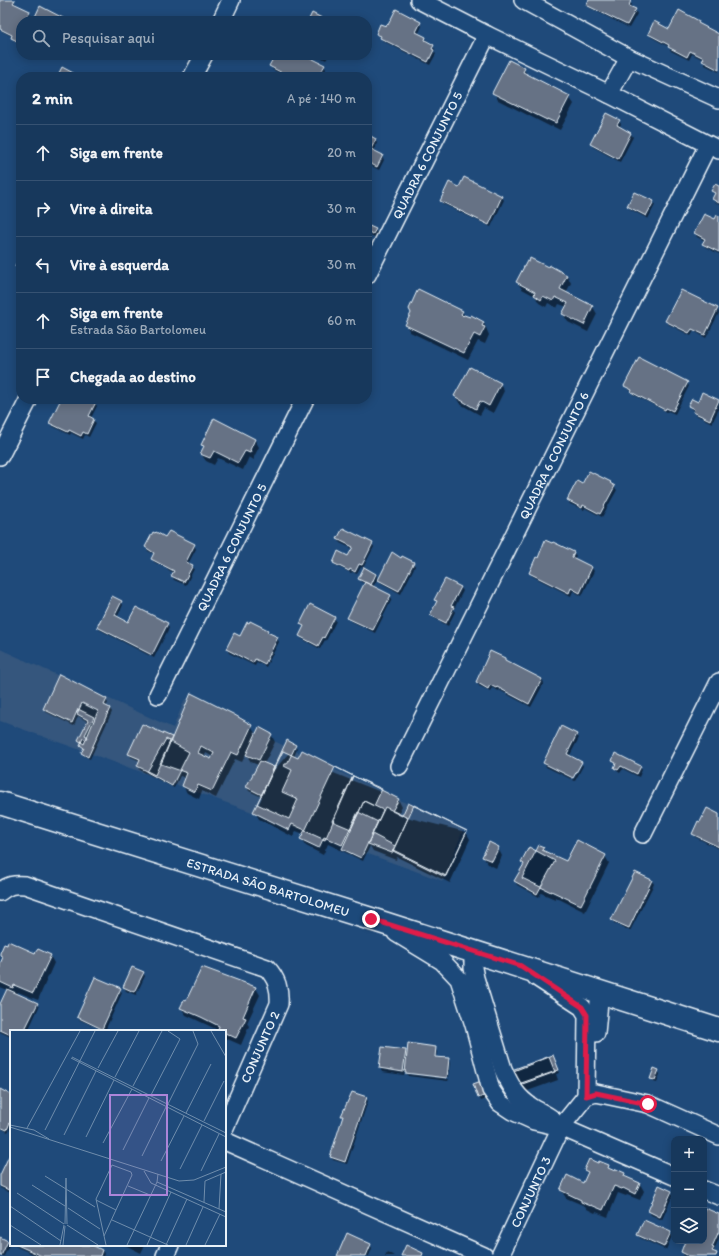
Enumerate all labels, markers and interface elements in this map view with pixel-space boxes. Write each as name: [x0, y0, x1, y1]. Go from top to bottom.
search box: [16, 16, 372, 60]
icon: search: [30, 27, 52, 49]
text: Pesquisar aqui: [62, 29, 155, 47]
text: 2 min: [32, 88, 72, 108]
street label: QUADRA 6 CONJUNTO 5: [389, 89, 465, 221]
text: A pé · 140 m: [287, 91, 356, 106]
icon: ahead: [32, 142, 54, 164]
text: Siga em frente: [70, 144, 163, 162]
text: 20 m: [327, 145, 356, 160]
icon: right: [32, 198, 54, 220]
text: Vire à direita: [70, 200, 153, 218]
text: 30 m: [327, 201, 356, 216]
icon: left: [32, 254, 54, 276]
text: Vire à esquerda: [70, 256, 169, 274]
text: 30 m: [327, 257, 356, 272]
text: Siga em frente: [70, 304, 163, 322]
icon: ahead: [32, 310, 54, 332]
text: 60 m: [327, 313, 356, 328]
text: Estrada São Bartolomeu: [70, 322, 206, 337]
icon: arrive: [32, 366, 54, 388]
text: Chegada ao destino: [70, 368, 196, 386]
street label: QUADRA 6 CONJUNTO 6: [516, 389, 592, 522]
street label: QUADRA 6 CONJUNTO 5: [193, 481, 269, 613]
street label: ESTRADA SÃO BARTOLOMEU: [185, 854, 351, 919]
route end: [362, 910, 380, 928]
street label: CONJUNTO 2: [238, 1009, 283, 1085]
inset map: [10, 1030, 226, 1246]
route start: [639, 1095, 657, 1113]
map controls: [671, 1136, 707, 1244]
button: +: [671, 1136, 707, 1172]
street label: CONJUNTO 3: [507, 1154, 554, 1230]
button: −: [671, 1172, 707, 1208]
button: layers: [671, 1208, 707, 1244]

